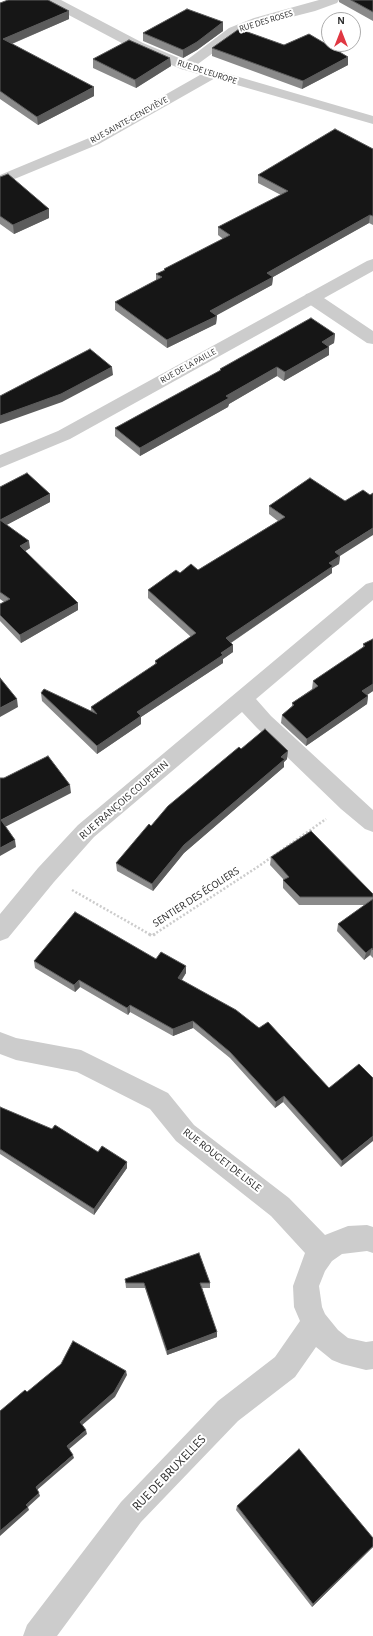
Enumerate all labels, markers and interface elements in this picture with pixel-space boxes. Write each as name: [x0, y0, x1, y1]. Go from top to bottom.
street label: RUE DES ROSES: [238, 8, 294, 34]
north arrow: [321, 12, 361, 52]
text: N: [337, 15, 345, 26]
street label: RUE DE L'EUROPE: [176, 57, 238, 87]
street label: RUE SAINTE-GENEVIÈVE: [88, 94, 170, 146]
street label: RUE DE LA PAILLE: [158, 346, 218, 386]
street label: RUE FRANÇOIS COUPERIN: [77, 758, 171, 842]
street label: SENTIER DES ÉCOLIERS: [150, 864, 242, 930]
street label: RUE ROUGET DE LISLE: [180, 1125, 264, 1195]
street label: RUE DE BRUXELLES: [129, 1432, 209, 1514]

